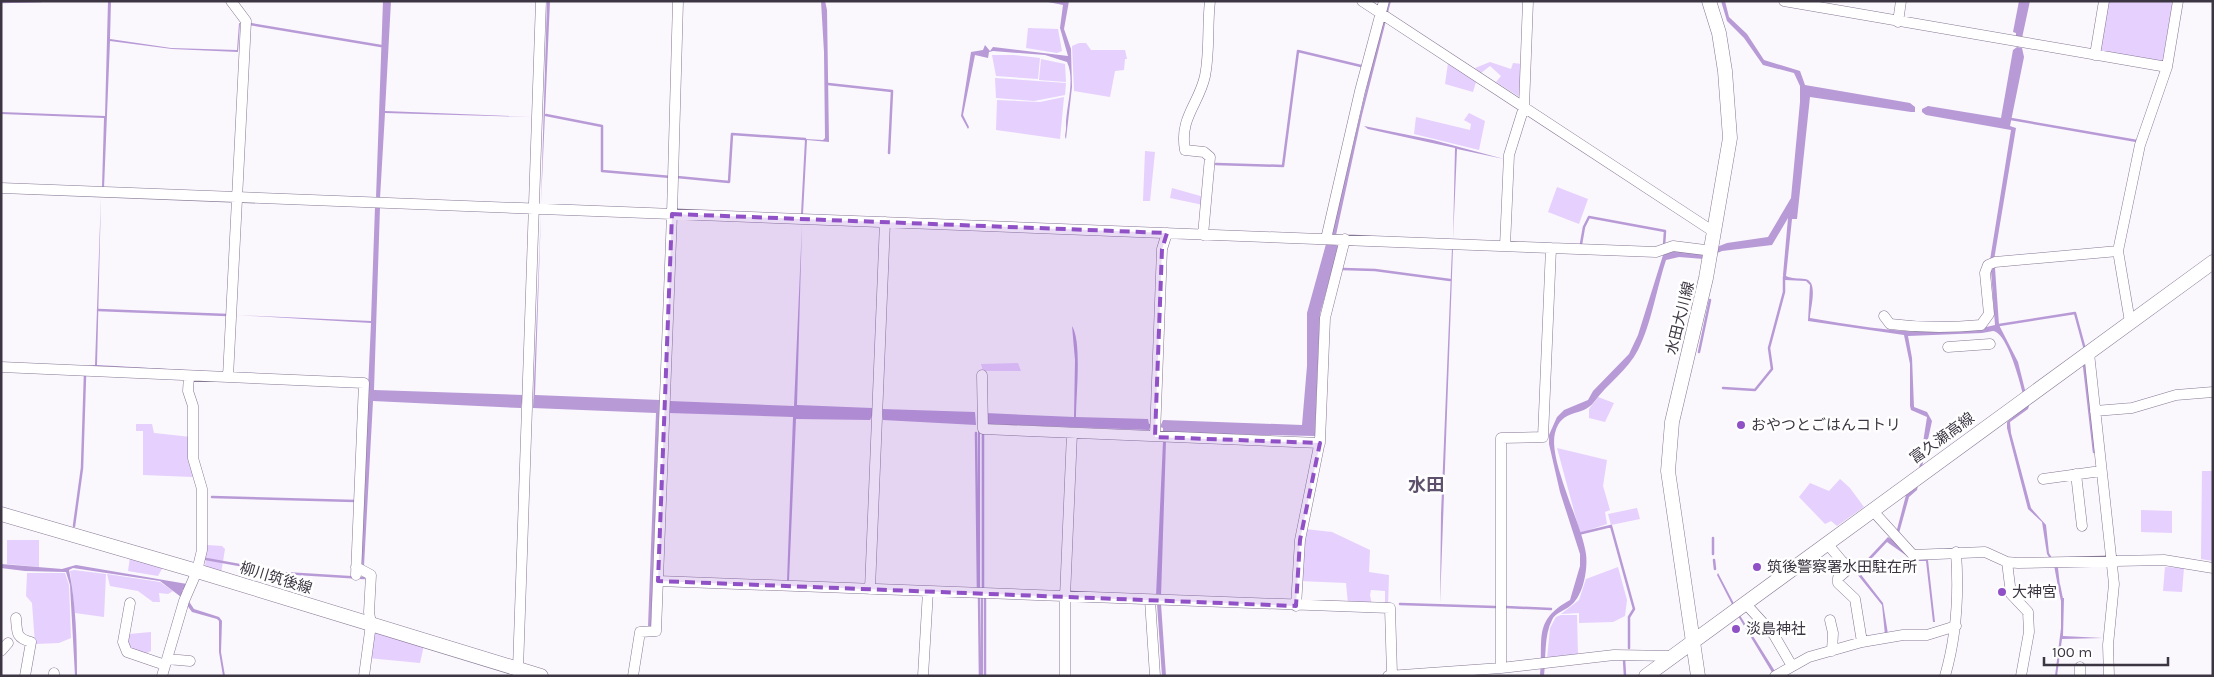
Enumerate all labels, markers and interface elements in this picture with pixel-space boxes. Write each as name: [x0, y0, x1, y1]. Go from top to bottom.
street label: 水田大川線: [1662, 279, 1698, 357]
street label: 富久瀬高線: [1906, 409, 1978, 467]
place label: おやつとごはんコトリ: [1751, 416, 1901, 434]
marker: おやつとごはんコトリ: [1735, 419, 1747, 431]
district label: 水田: [1408, 474, 1444, 496]
street label: 柳川筑後線: [237, 558, 315, 598]
place label: 筑後警察署水田駐在所: [1767, 558, 1917, 576]
marker: 筑後警察署水田駐在所: [1751, 561, 1763, 573]
place label: 大神宮: [2012, 583, 2057, 601]
marker: 大神宮: [1996, 586, 2008, 598]
place label: 淡島神社: [1746, 620, 1806, 638]
marker: 淡島神社: [1730, 623, 1742, 635]
scale bar: [2044, 634, 2168, 666]
text: 100 m: [2052, 643, 2092, 661]

